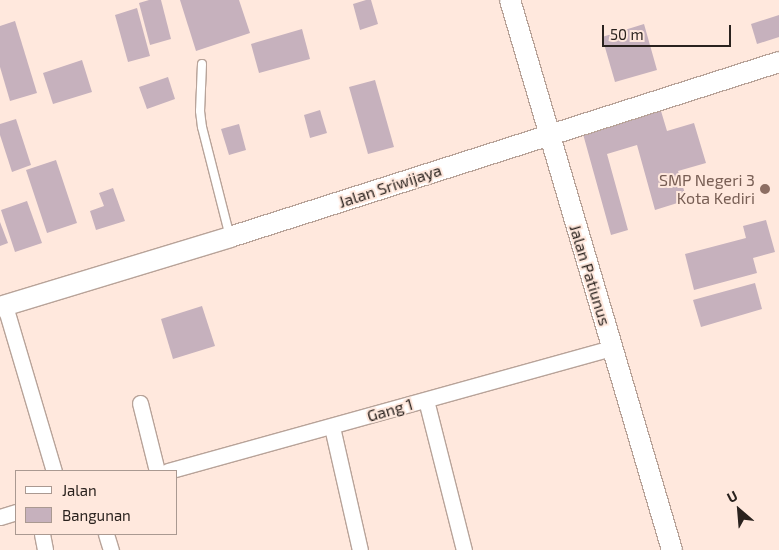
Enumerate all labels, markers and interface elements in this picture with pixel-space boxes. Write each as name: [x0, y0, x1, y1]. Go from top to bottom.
scale bar: [604, 15, 733, 47]
text: 50 m: [610, 25, 644, 43]
street label: Jalan Sriwijaya: [336, 160, 444, 212]
place label: SMP Negeri 3 Kota Kediri: [659, 170, 755, 208]
marker: SMP Negeri 3 Kota Kediri: [759, 183, 771, 195]
street label: Jalan Patiunus: [566, 222, 614, 328]
street label: Gang 1: [365, 394, 415, 426]
legend: [15, 470, 178, 535]
text: Jalan: [62, 481, 97, 499]
north arrow: [714, 485, 764, 535]
text: U: [724, 486, 740, 506]
text: Bangunan: [62, 506, 131, 524]

